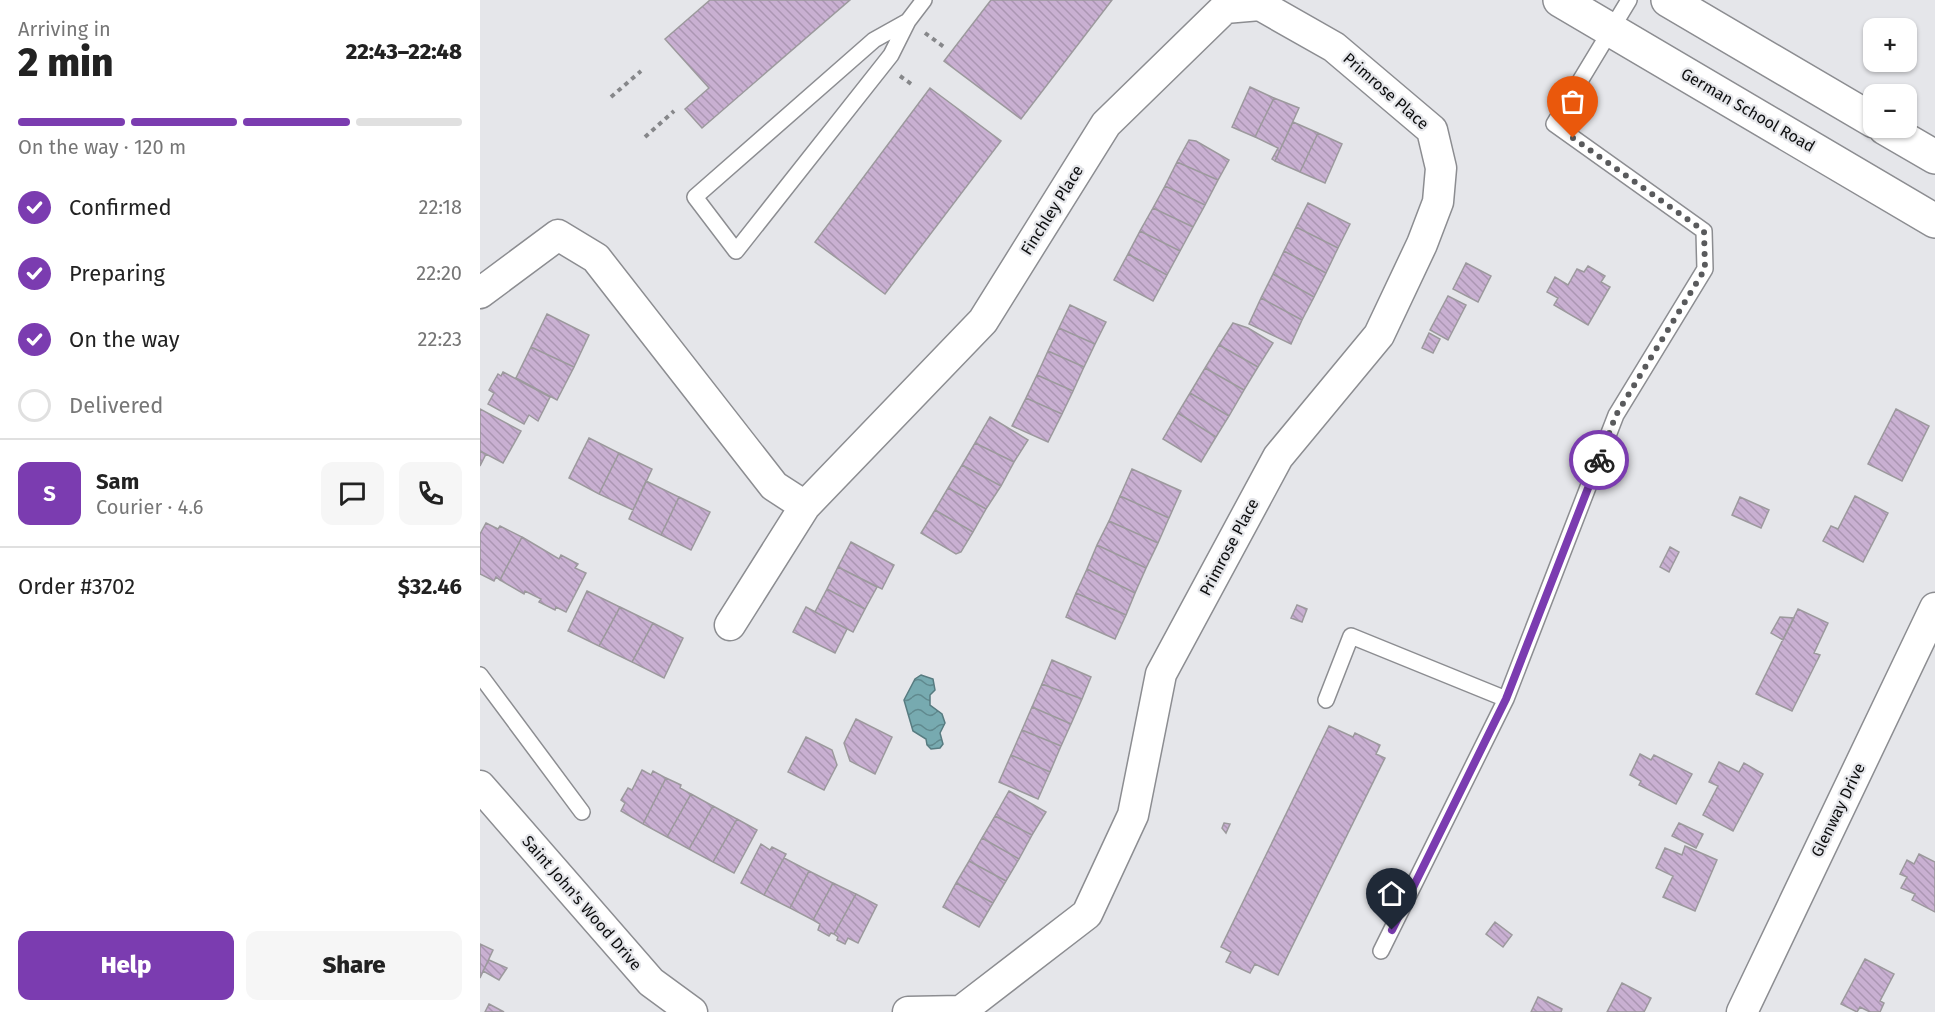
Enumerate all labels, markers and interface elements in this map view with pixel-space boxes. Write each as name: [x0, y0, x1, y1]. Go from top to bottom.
text: Arriving in: [18, 17, 111, 41]
map controls: [1863, 18, 1917, 138]
button: +: [1863, 18, 1917, 72]
text: 22:43–22:48: [346, 38, 462, 65]
text: 2 min: [18, 40, 114, 86]
street label: Primrose Place: [1339, 49, 1433, 133]
street label: German School Road: [1678, 64, 1818, 156]
pin: [1547, 76, 1598, 138]
button: −: [1863, 84, 1917, 138]
icon: bag: [1556, 85, 1589, 118]
text: On the way · 120 m: [18, 135, 186, 159]
street label: Finchley Place: [1017, 162, 1087, 258]
icon: check: [18, 191, 51, 224]
text: Confirmed: [69, 194, 172, 221]
text: 22:18: [419, 195, 462, 219]
icon: check: [18, 257, 51, 290]
text: Preparing: [69, 260, 165, 287]
text: 22:20: [416, 261, 462, 285]
icon: check: [18, 323, 51, 356]
text: On the way: [69, 326, 180, 353]
text: 22:23: [418, 327, 462, 351]
text: Delivered: [69, 392, 164, 419]
courier: [1569, 430, 1629, 490]
icon: bike: [1583, 444, 1616, 477]
button: chat: [321, 462, 384, 525]
button: phone: [399, 462, 462, 525]
text: Sam: [96, 468, 139, 495]
text: S: [43, 480, 56, 507]
text: Courier · 4.6: [96, 495, 203, 519]
street label: Primrose Place: [1195, 495, 1263, 599]
text: Order #3702: [18, 573, 135, 600]
text: $32.46: [398, 573, 462, 600]
street label: Glenway Drive: [1807, 760, 1869, 860]
street label: Saint John's Wood Drive: [518, 832, 646, 974]
pin: [1366, 868, 1417, 930]
icon: home: [1375, 877, 1408, 910]
button: Help: [18, 931, 234, 1000]
button: Share: [246, 931, 462, 1000]

